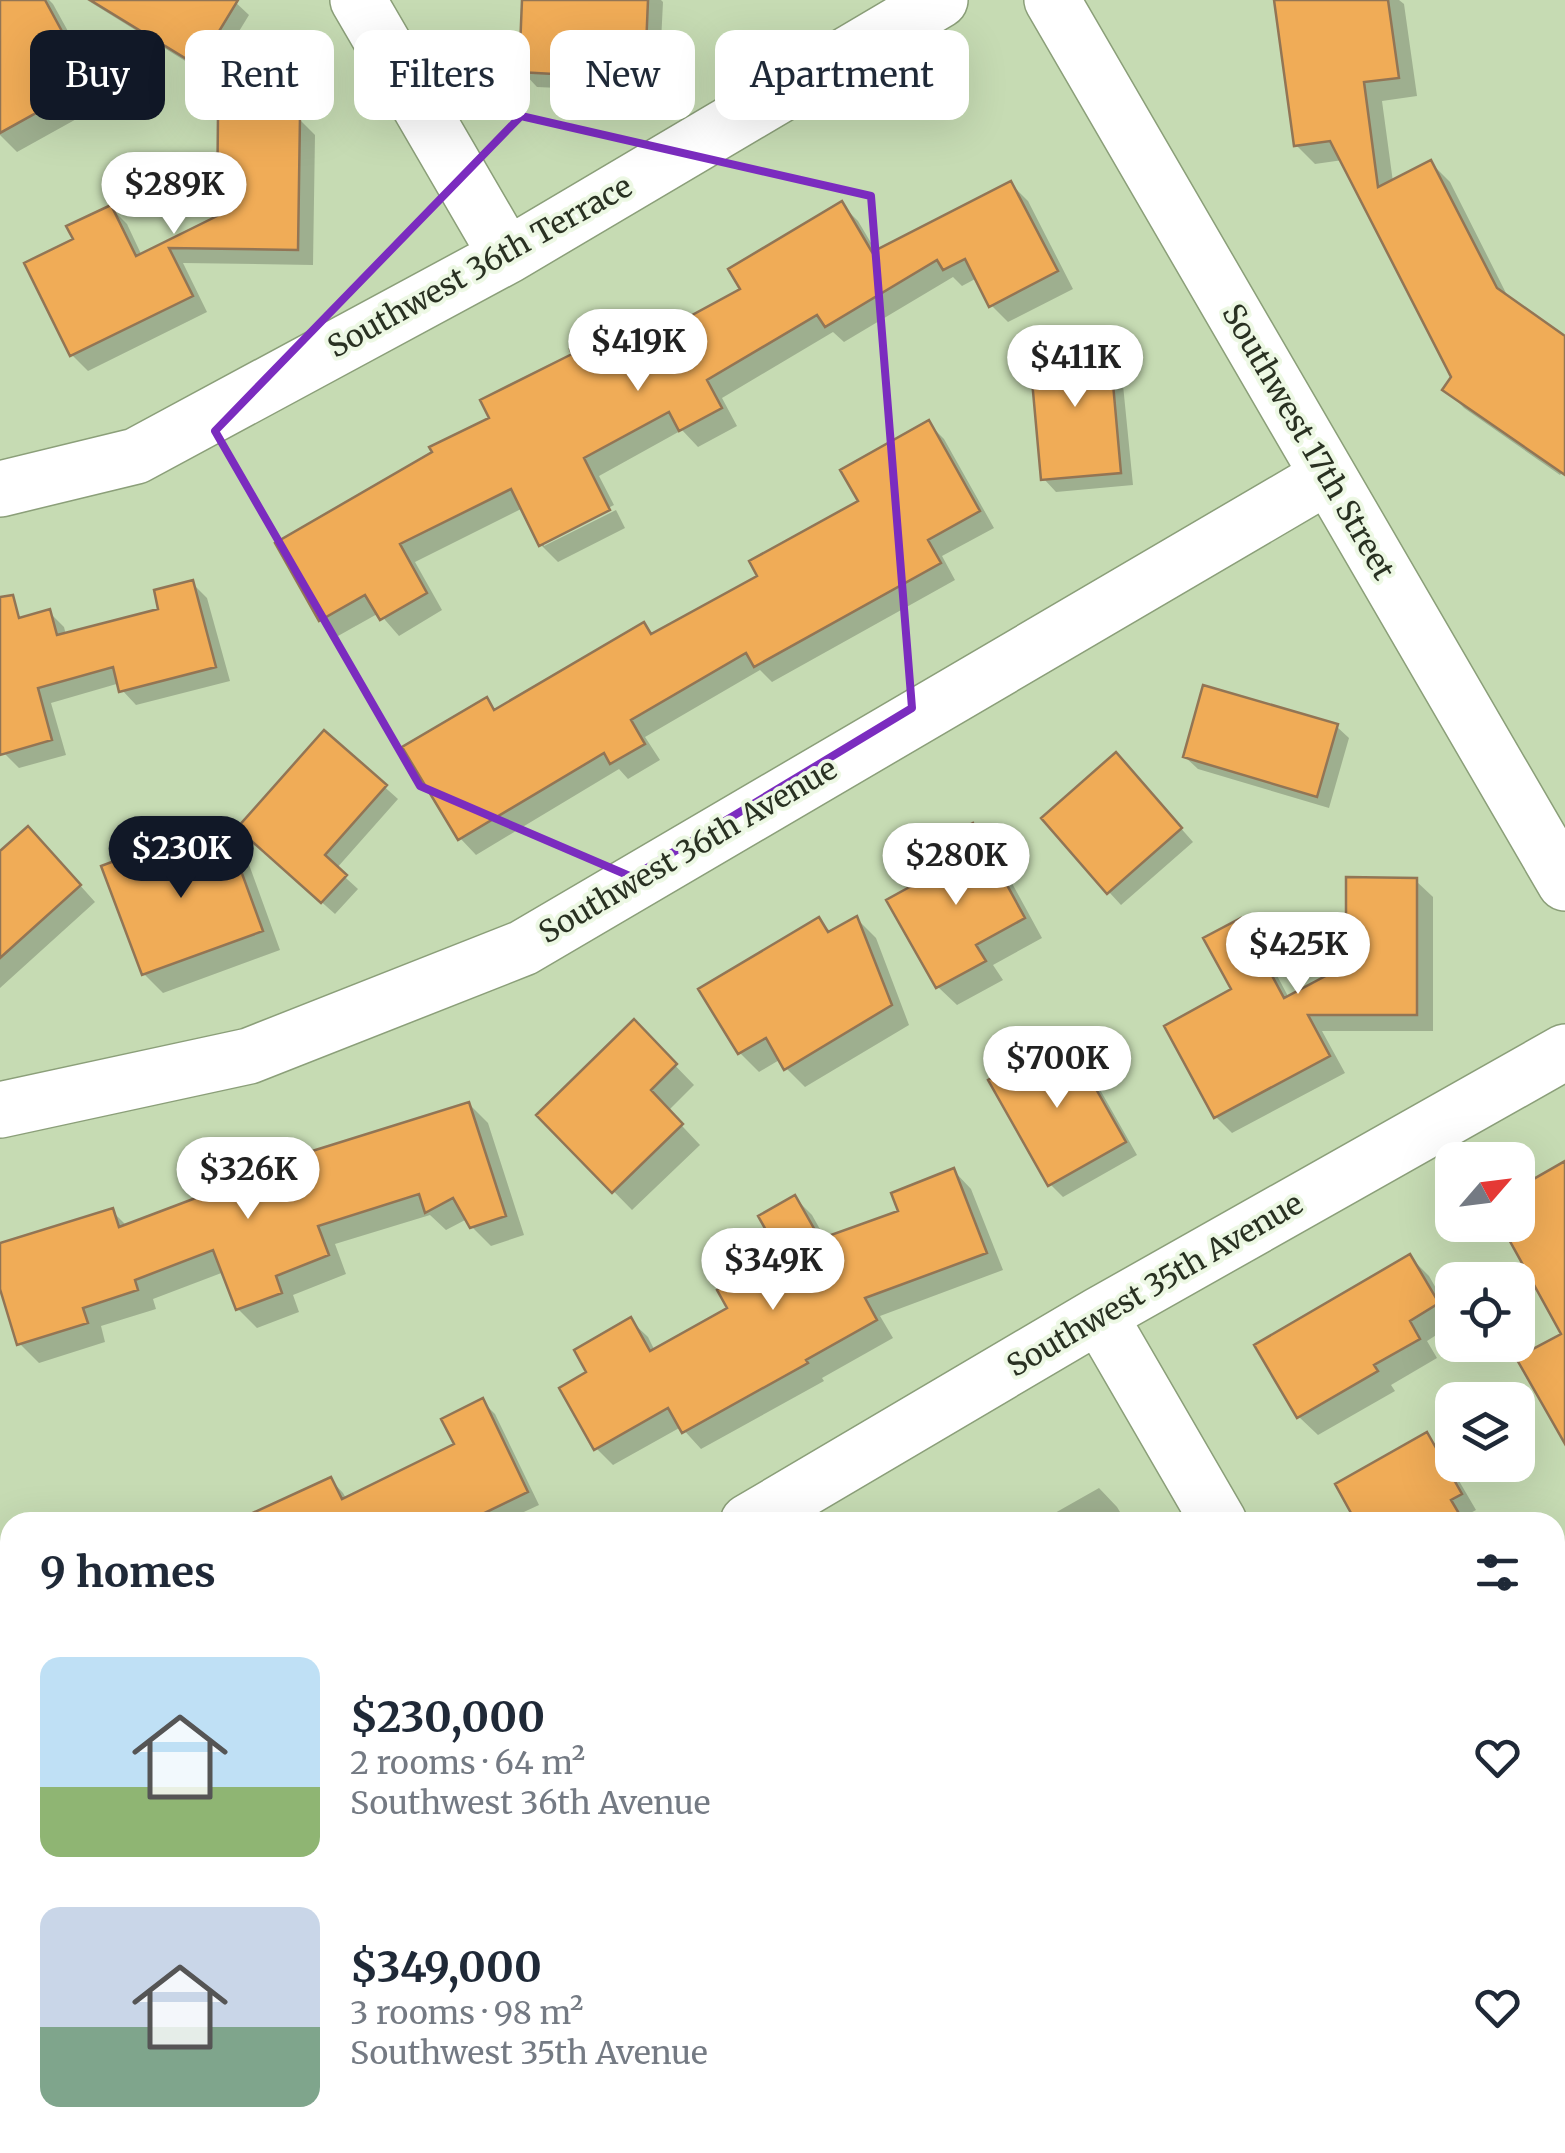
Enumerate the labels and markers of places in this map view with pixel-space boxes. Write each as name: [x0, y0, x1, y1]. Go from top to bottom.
pin: $289K: [104, 152, 244, 237]
pin: $419K: [568, 309, 708, 394]
pin: $411K: [1005, 325, 1145, 410]
pin: $230K: [111, 816, 251, 901]
pin: $280K: [886, 823, 1026, 908]
pin: $425K: [1228, 912, 1368, 997]
pin: $700K: [987, 1026, 1127, 1111]
pin: $326K: [178, 1137, 318, 1222]
pin: $349K: [703, 1228, 843, 1313]

